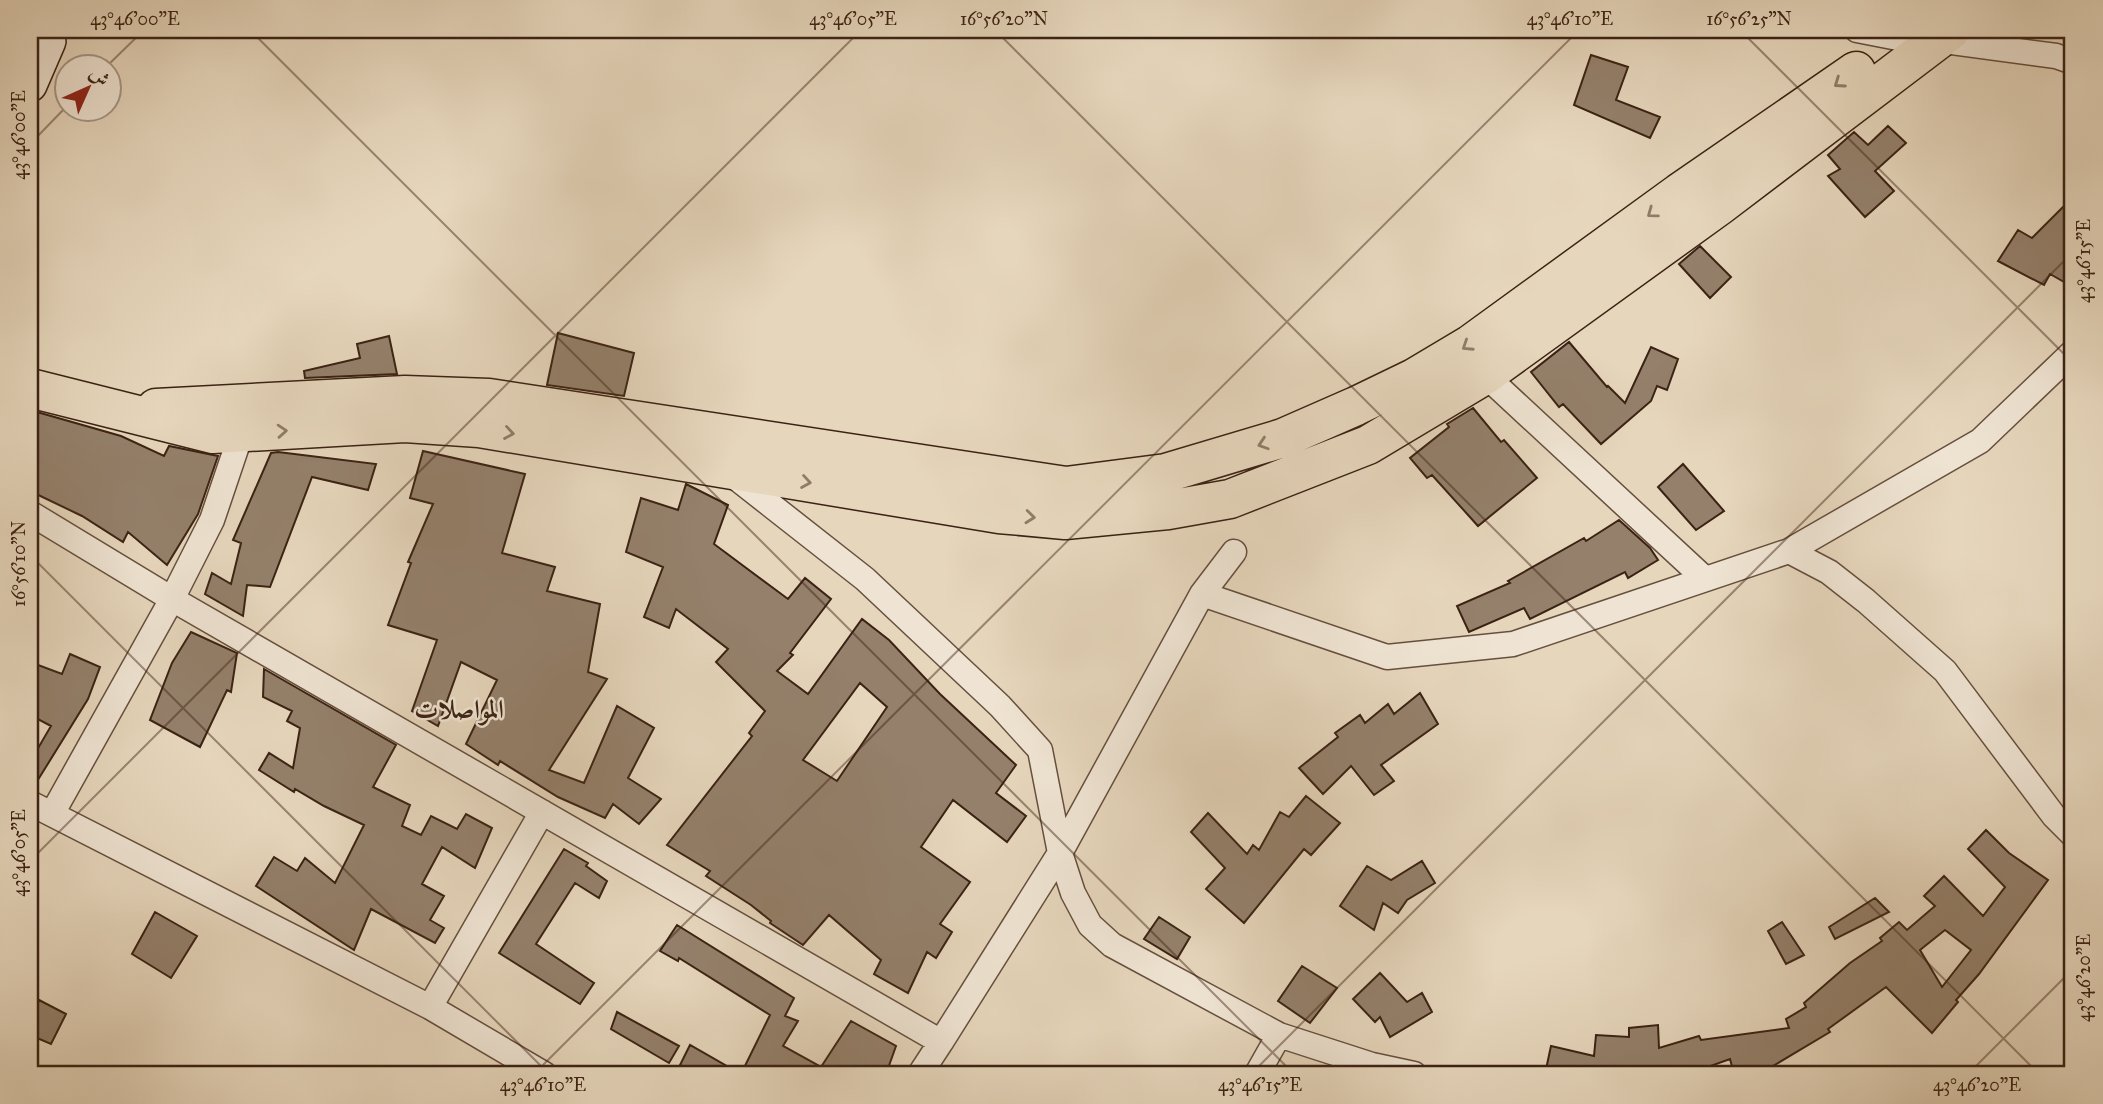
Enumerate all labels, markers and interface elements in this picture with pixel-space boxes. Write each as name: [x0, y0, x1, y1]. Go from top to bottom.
text: 43°46'00"E: [90, 8, 180, 30]
text: 43°46'05"E: [809, 8, 897, 30]
text: 16°56'20"N: [960, 8, 1048, 30]
text: 43°46'10"E: [1527, 8, 1613, 30]
text: 16°56'25"N: [1706, 8, 1792, 30]
north arrow: [52, 52, 122, 122]
text: ش: [85, 62, 114, 91]
one-way arrow: [1834, 75, 1847, 87]
text: 43°46'00"E: [8, 90, 30, 180]
one-way arrow: [1647, 205, 1660, 217]
text: 43°46'15"E: [2073, 219, 2095, 303]
one-way arrow: [1462, 338, 1475, 351]
one-way arrow: [277, 424, 288, 439]
one-way arrow: [503, 425, 514, 440]
one-way arrow: [1257, 436, 1269, 450]
one-way arrow: [800, 474, 811, 489]
one-way arrow: [1025, 509, 1036, 524]
text: 16°56'10"N: [8, 521, 30, 607]
district label: المواصلات: [414, 693, 504, 726]
text: 43°46'05"E: [8, 809, 30, 897]
text: 43°46'20"E: [2073, 934, 2095, 1022]
text: 43°46'10"E: [500, 1074, 586, 1096]
text: 43°46'15"E: [1218, 1074, 1302, 1096]
text: 43°46'20"E: [1933, 1074, 2021, 1096]

